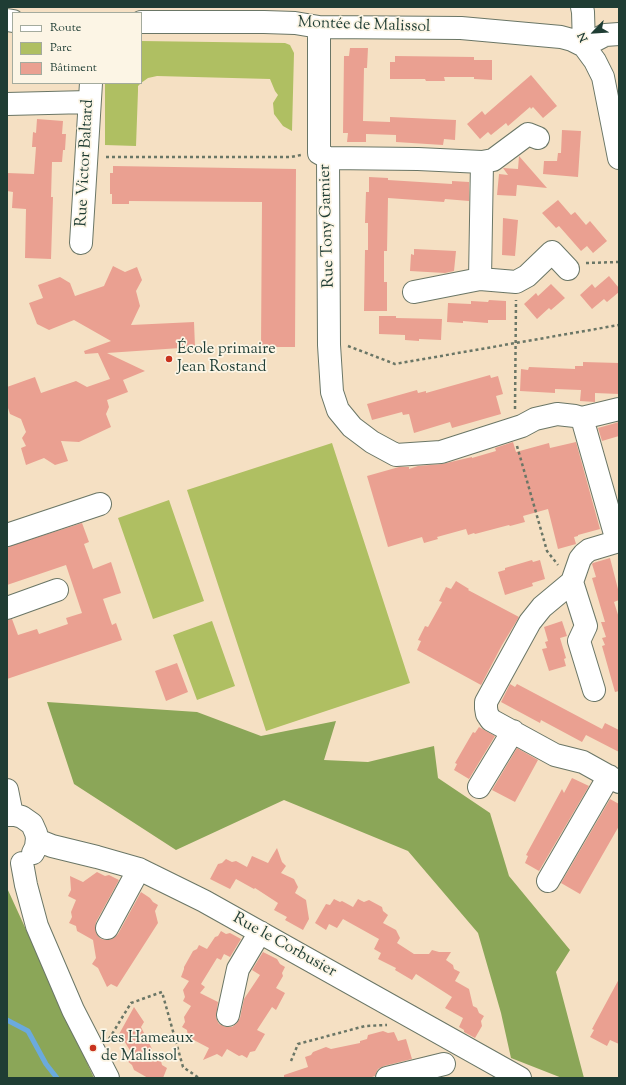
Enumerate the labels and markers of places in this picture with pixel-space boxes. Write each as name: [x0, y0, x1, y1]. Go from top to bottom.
place label: École primaire Jean Rostand: [177, 340, 276, 378]
marker: École primaire Jean Rostand: [164, 354, 174, 364]
place label: Les Hameaux de Malissol: [101, 1029, 193, 1067]
marker: Les Hameaux de Malissol: [88, 1043, 98, 1053]

